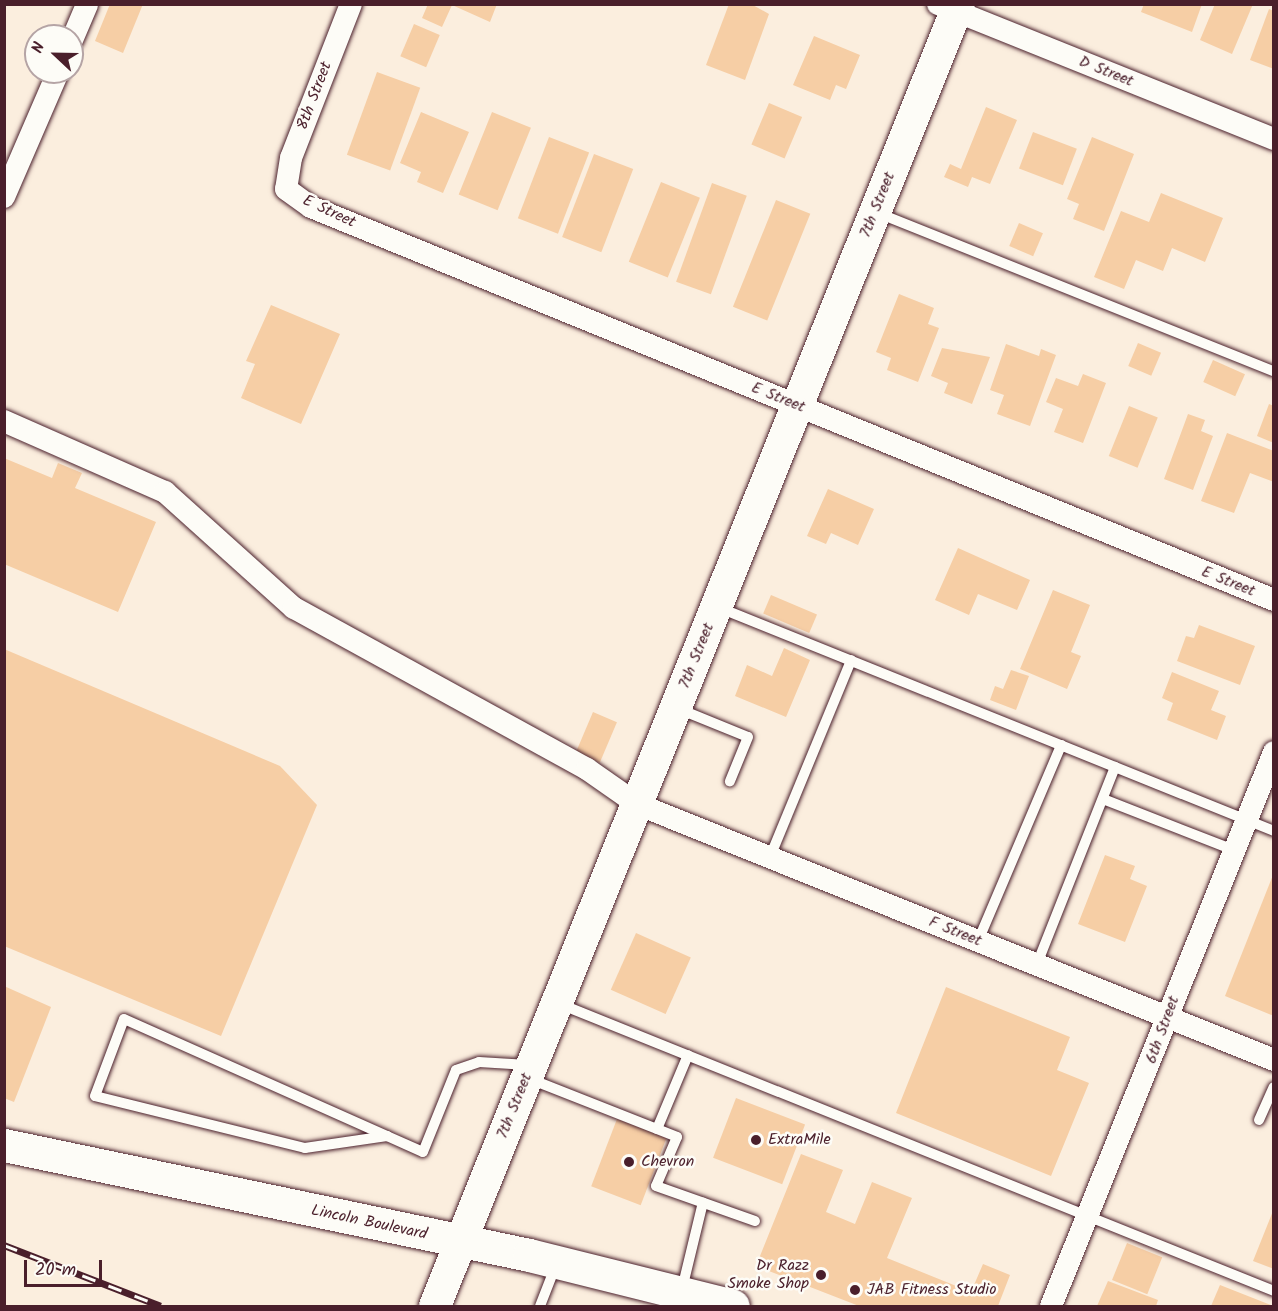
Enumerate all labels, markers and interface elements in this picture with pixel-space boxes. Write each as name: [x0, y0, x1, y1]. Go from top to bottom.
north arrow: [24, 24, 84, 84]
text: N: [25, 38, 52, 57]
street label: D Street: [1076, 52, 1136, 92]
street label: 8th Street: [293, 59, 337, 133]
street label: 7th Street: [856, 169, 900, 241]
street label: E Street: [299, 191, 359, 233]
street label: E Street: [748, 379, 808, 417]
street label: E Street: [1198, 563, 1258, 601]
street label: 7th Street: [675, 620, 719, 692]
street label: F Street: [926, 913, 984, 951]
street label: 6th Street: [1142, 994, 1184, 1066]
street label: 7th Street: [493, 1070, 537, 1142]
place label: ExtraMile: [768, 1130, 831, 1150]
marker: ExtraMile: [749, 1133, 763, 1147]
place label: Chevron: [641, 1152, 694, 1172]
marker: Chevron: [622, 1155, 636, 1169]
street label: Lincoln Boulevard: [309, 1201, 429, 1245]
scale bar: [27, 1248, 105, 1286]
text: 20 m: [35, 1256, 76, 1285]
place label: Dr Razz Smoke Shop: [727, 1256, 809, 1294]
marker: Dr Razz Smoke Shop: [814, 1268, 828, 1282]
place label: JAB Fitness Studio: [867, 1280, 996, 1300]
marker: JAB Fitness Studio: [848, 1283, 862, 1297]

